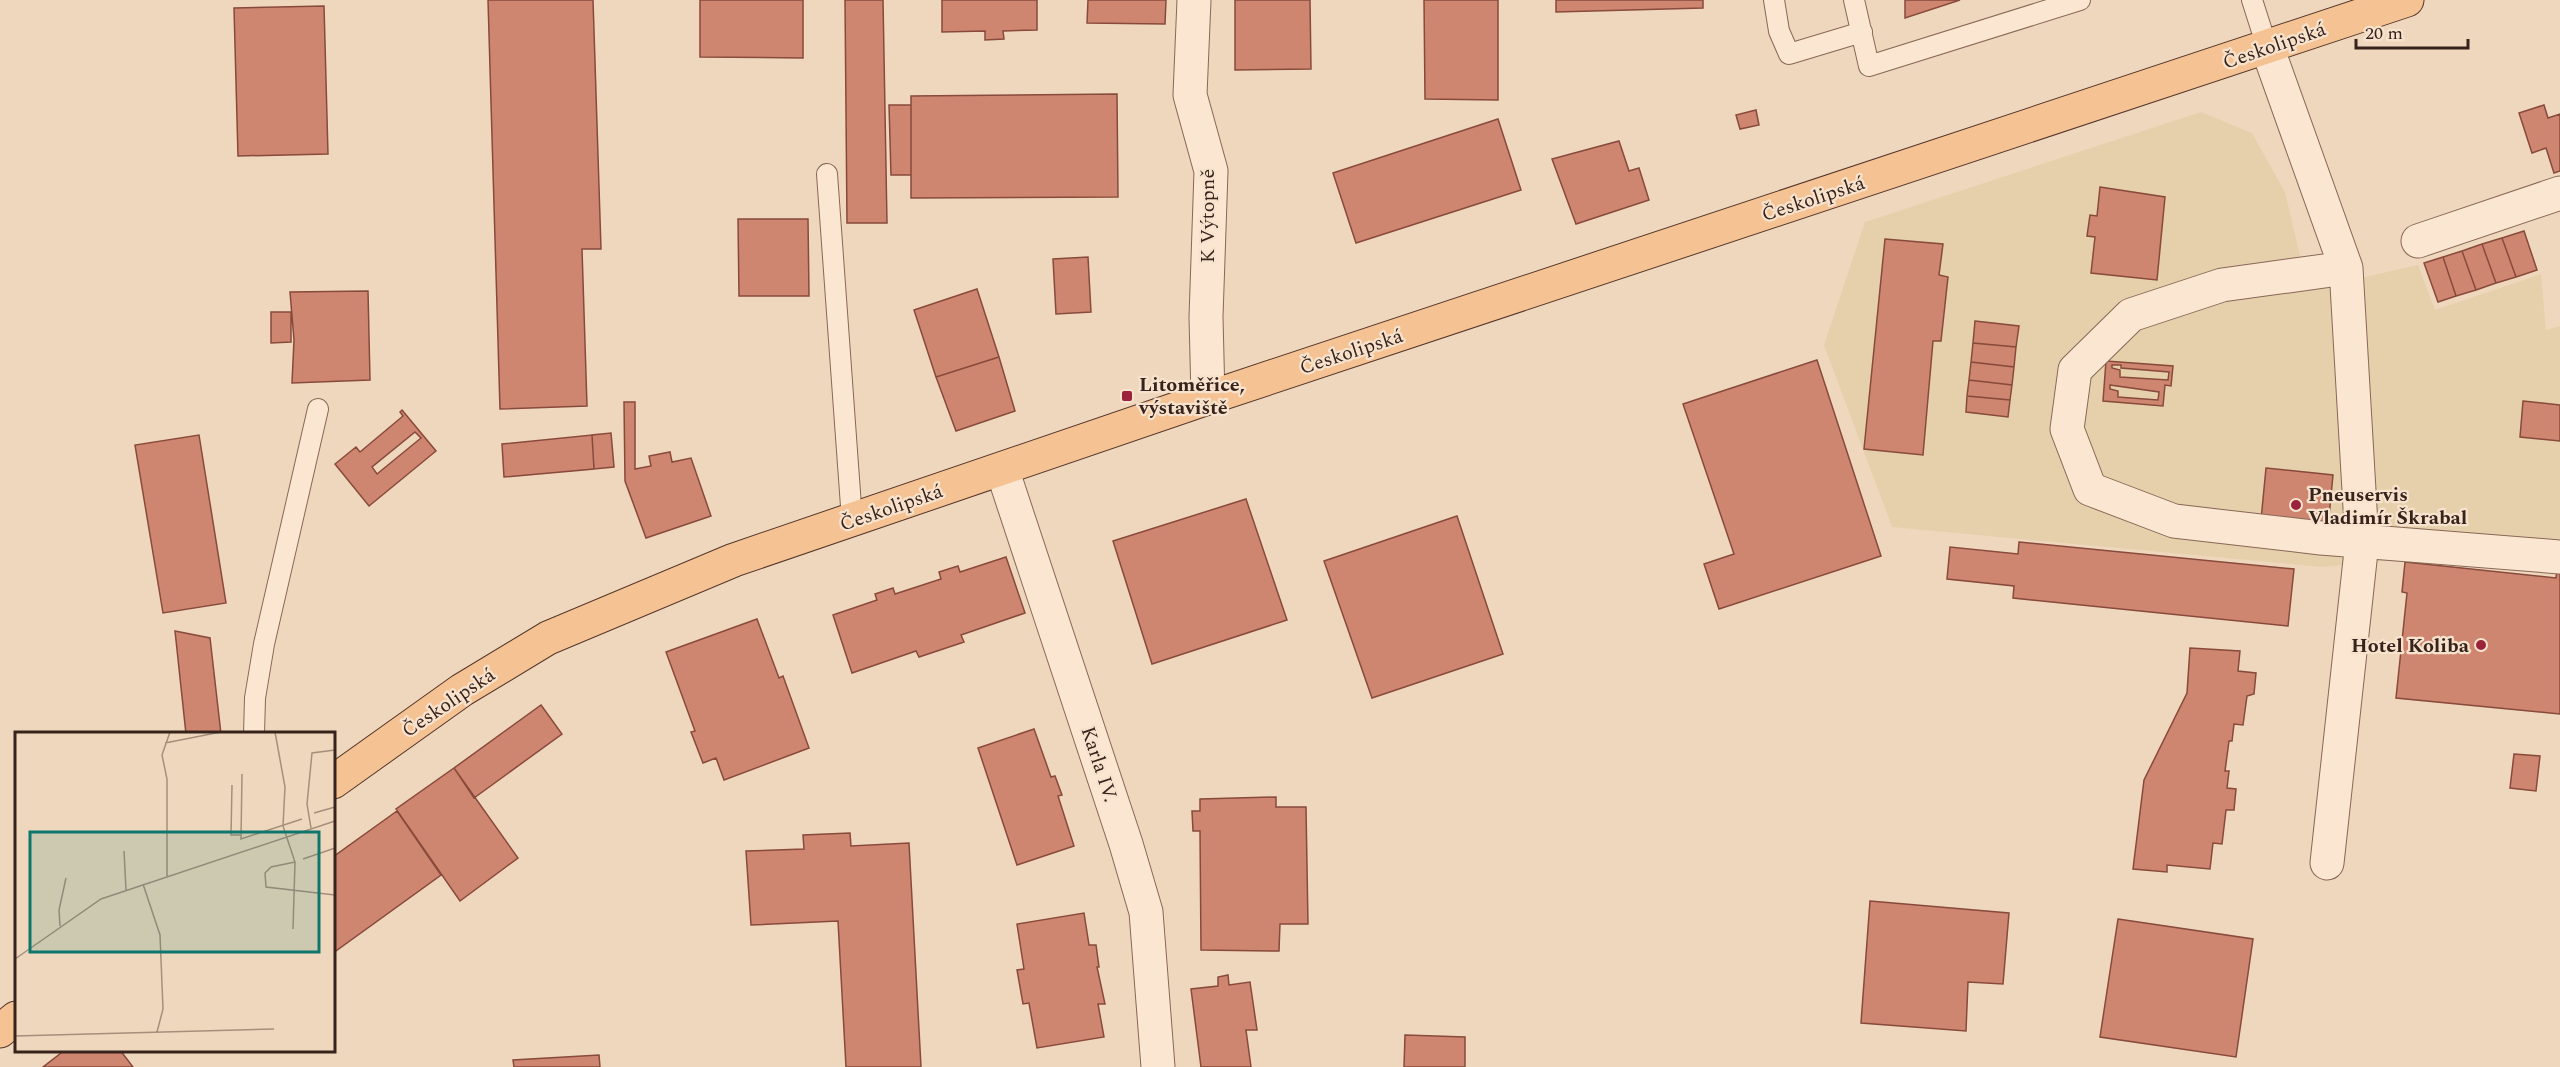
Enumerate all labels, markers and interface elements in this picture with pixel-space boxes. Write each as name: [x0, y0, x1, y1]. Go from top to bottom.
scale bar: [2356, 12, 2468, 50]
street label: Českolipská: [2219, 14, 2330, 78]
text: 20 m: [2365, 20, 2403, 47]
street label: Českolipská: [1758, 168, 1869, 230]
street label: K Výtopně: [1193, 169, 1223, 263]
street label: Českolipská: [1296, 321, 1407, 383]
place label: Litoměřice, výstaviště: [1138, 370, 1245, 423]
marker: Litoměřice, výstaviště: [1120, 389, 1134, 403]
street label: Českolipská: [836, 476, 947, 540]
place label: Pneuservis Vladimír Škrabal: [2308, 480, 2467, 533]
marker: Pneuservis Vladimír Škrabal: [2289, 498, 2303, 512]
place label: Hotel Koliba: [2351, 631, 2470, 661]
marker: Hotel Koliba: [2474, 638, 2488, 652]
street label: Českolipská: [396, 660, 502, 745]
street label: Karla IV.: [1073, 723, 1125, 806]
inset map: [15, 732, 334, 1052]

